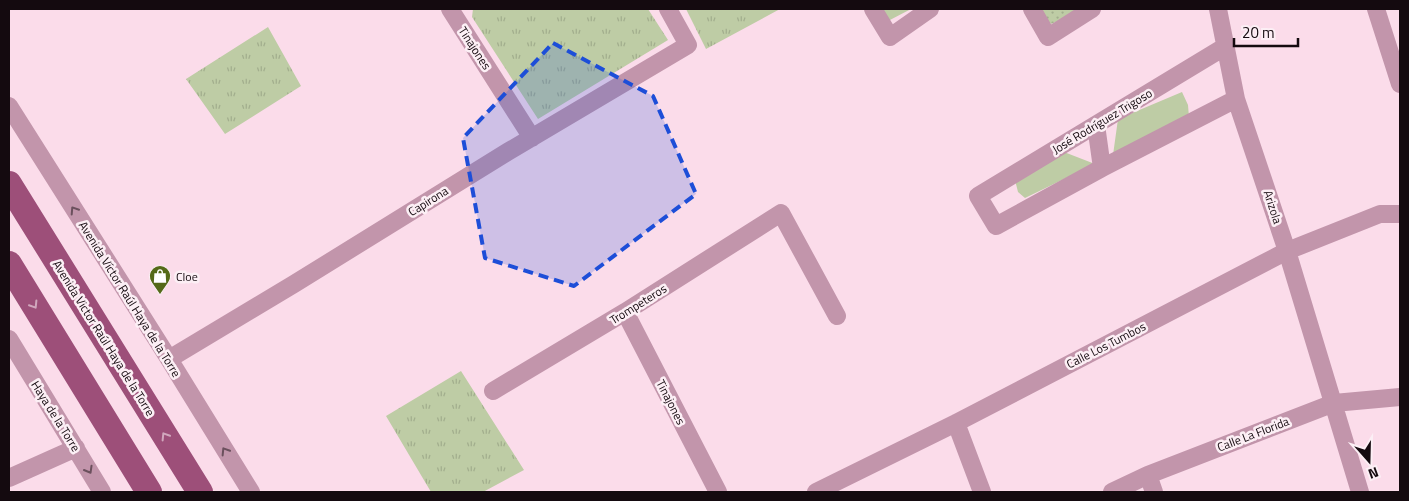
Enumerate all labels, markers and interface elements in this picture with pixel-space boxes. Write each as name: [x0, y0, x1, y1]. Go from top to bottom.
scale bar: [1234, 15, 1298, 47]
text: 20 m: [1242, 21, 1275, 44]
street label: Tinajones: [454, 23, 496, 74]
street label: José Rodríguez Trigoso: [1048, 84, 1156, 158]
street label: Capirona: [404, 181, 452, 221]
street label: Arizola: [1259, 188, 1287, 226]
one-way arrow: [70, 206, 80, 215]
street label: Avenida Víctor Raúl Haya de la Torre: [74, 217, 186, 381]
street label: Avenida Victor Raúl Haya de la Torre: [50, 258, 158, 418]
shop icon: Cloe: [148, 264, 172, 295]
place label: Cloe: [176, 267, 198, 286]
street label: Trompeteros: [606, 279, 671, 329]
one-way arrow: [28, 300, 38, 309]
street label: Calle Los Tumbos: [1063, 317, 1149, 373]
street label: Tinajones: [652, 376, 691, 428]
street label: Haya de la Torre: [29, 378, 83, 454]
street label: Calle La Florida: [1214, 412, 1292, 456]
one-way arrow: [161, 432, 171, 441]
north arrow: [1344, 436, 1394, 486]
one-way arrow: [222, 447, 232, 456]
text: N: [1365, 462, 1382, 485]
one-way arrow: [82, 465, 92, 474]

